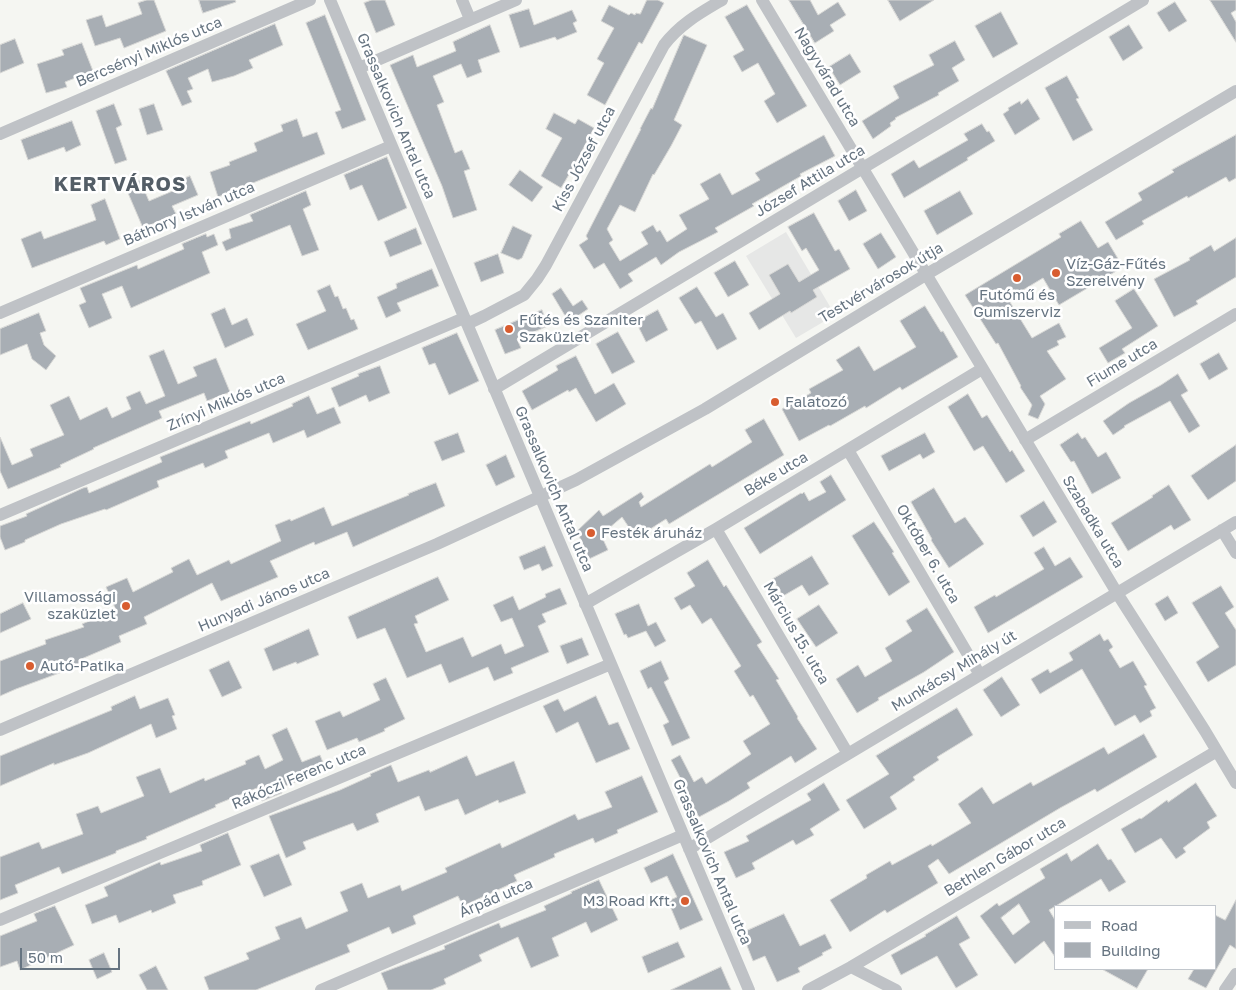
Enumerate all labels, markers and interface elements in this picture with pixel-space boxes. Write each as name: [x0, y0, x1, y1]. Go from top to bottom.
street label: Bercsényi Miklós utca: [73, 13, 225, 91]
street label: Nagyvárad utca: [790, 24, 864, 130]
street label: Grassalkovich Antal utca: [353, 30, 439, 202]
street label: Kiss József utca: [549, 103, 619, 215]
street label: József Attila utca: [752, 141, 868, 221]
district label: KERTVÁROS: [53, 173, 187, 197]
street label: Báthory István utca: [121, 178, 257, 250]
street label: Testvérvárosok útja: [816, 239, 946, 327]
place label: Víz-Gáz-Fűtés Szerelvény: [1066, 255, 1166, 290]
marker: Víz-Gáz-Fűtés Szerelvény: [1050, 267, 1062, 279]
marker: Futómű és Gumiszerviz: [1011, 272, 1023, 284]
place label: Futómű és Gumiszerviz: [973, 286, 1061, 321]
place label: Fűtés és Szaniter Szaküzlet: [519, 311, 643, 346]
marker: Fűtés és Szaniter Szaküzlet: [503, 323, 515, 335]
street label: Fiume utca: [1083, 335, 1161, 391]
street label: Zrínyi Miklós utca: [164, 369, 288, 435]
place label: Falatozó: [785, 393, 847, 411]
marker: Falatozó: [769, 396, 781, 408]
street label: Grassalkovich Antal utca: [511, 403, 597, 575]
street label: Béke utca: [741, 448, 811, 500]
street label: Szabadka utca: [1058, 472, 1128, 572]
street label: Október 6. utca: [892, 501, 964, 607]
place label: Festék áruház: [601, 524, 702, 542]
marker: Festék áruház: [585, 527, 597, 539]
street label: Hunyadi János utca: [195, 564, 333, 636]
street label: Március 15. utca: [759, 578, 833, 688]
place label: Villamossági szaküzlet: [24, 588, 116, 623]
marker: Villamossági szaküzlet: [120, 600, 132, 612]
street label: Munkácsy Mihály út: [888, 627, 1020, 715]
place label: Autó-Patika: [40, 657, 124, 675]
marker: Autó-Patika: [24, 660, 36, 672]
street label: Rákóczi Ferenc utca: [229, 741, 369, 813]
street label: Grassalkovich Antal utca: [669, 776, 755, 948]
street label: Bethlen Gábor utca: [941, 814, 1069, 900]
street label: Árpád utca: [456, 874, 536, 922]
place label: M3 Road Kft.: [583, 892, 675, 910]
marker: M3 Road Kft.: [679, 895, 691, 907]
legend: [1054, 905, 1216, 970]
text: Road: [1101, 916, 1138, 934]
scale bar: [22, 938, 122, 970]
text: Building: [1101, 941, 1161, 959]
text: 50 m: [28, 948, 63, 966]

